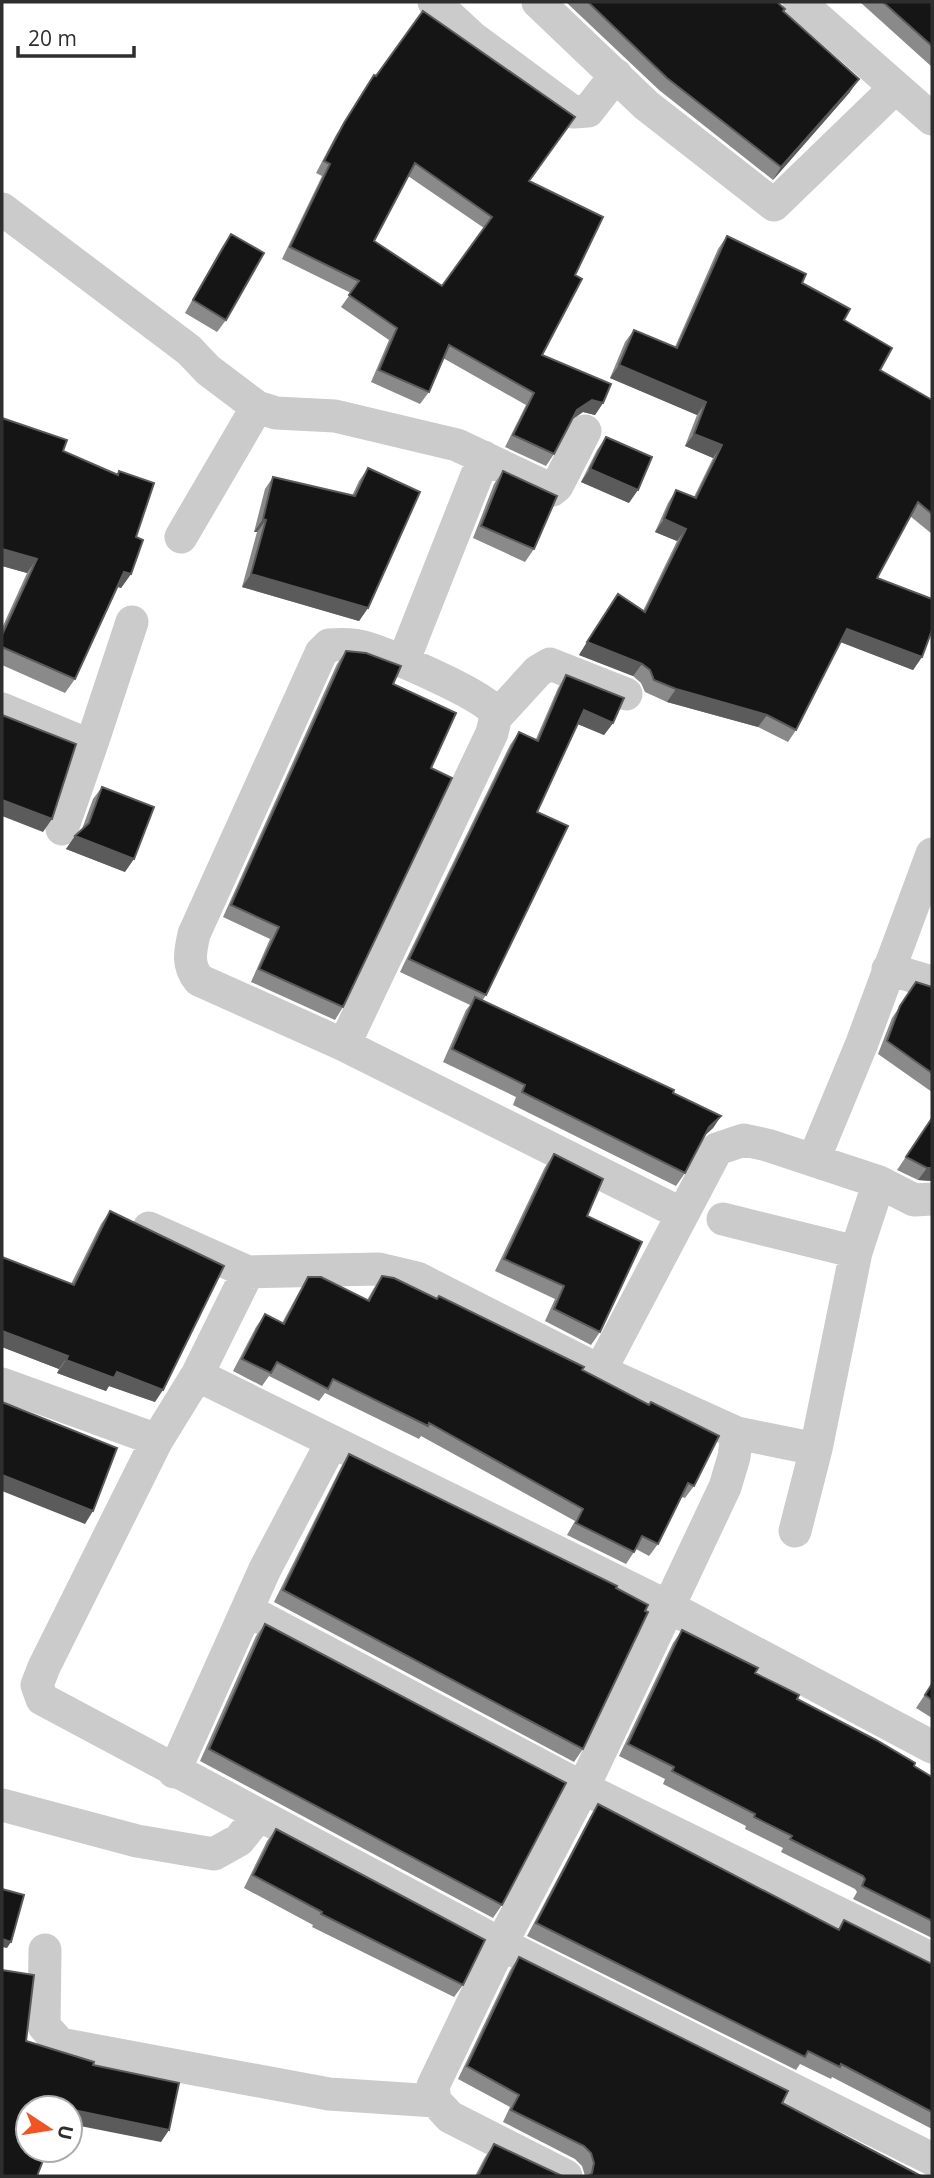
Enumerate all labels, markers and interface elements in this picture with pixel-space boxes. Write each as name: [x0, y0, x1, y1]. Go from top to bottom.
scale bar: [18, 14, 133, 58]
text: 20 m: [28, 24, 77, 52]
north arrow: [14, 2094, 84, 2164]
text: U: [51, 2123, 80, 2142]

